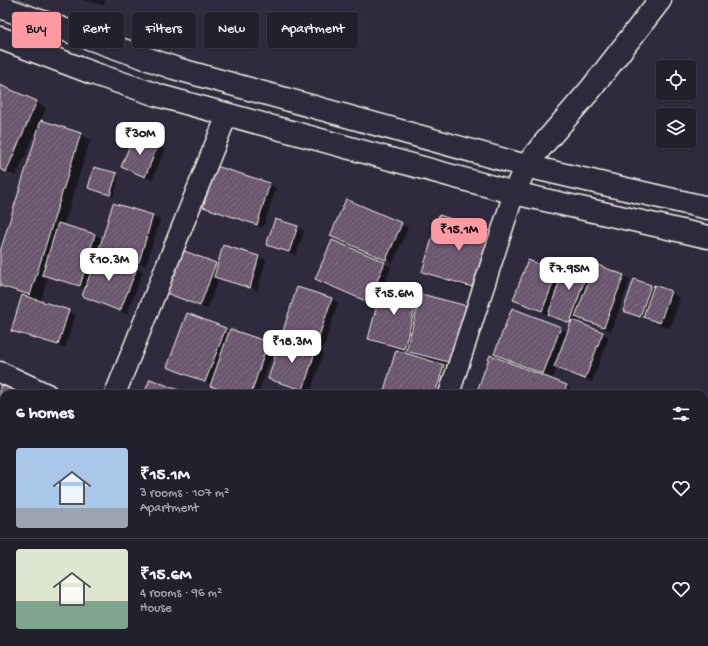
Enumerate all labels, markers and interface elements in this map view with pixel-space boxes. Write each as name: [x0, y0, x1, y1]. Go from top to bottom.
chip: Buy: [12, 12, 61, 48]
chip: Rent: [69, 12, 124, 48]
chip: Filters: [132, 12, 196, 48]
chip: New: [204, 12, 259, 48]
chip: Apartment: [267, 12, 358, 48]
map controls: [656, 60, 696, 148]
button: locate: [656, 60, 696, 100]
button: layers: [656, 108, 696, 148]
pin: ₹30M: [116, 122, 164, 156]
text: ₹30M: [125, 127, 155, 142]
pin: ₹15.1M: [426, 218, 492, 252]
text: ₹15.1M: [440, 223, 478, 238]
pin: ₹10.3M: [76, 248, 142, 282]
text: ₹10.3M: [89, 253, 129, 268]
pin: ₹7.95M: [536, 257, 602, 291]
text: ₹7.95M: [549, 262, 589, 277]
pin: ₹15.6M: [361, 282, 427, 316]
text: ₹15.6M: [374, 287, 414, 302]
pin: ₹18.3M: [259, 330, 325, 364]
text: ₹18.3M: [272, 335, 312, 350]
icon: filters: [670, 403, 692, 425]
text: 6 homes: [16, 404, 74, 424]
icon: home: [48, 464, 96, 512]
text: ₹15.1M: [140, 466, 190, 486]
icon: heart: [670, 477, 692, 499]
text: 3 rooms · 107 m²: [140, 486, 229, 501]
text: Apartment: [140, 501, 199, 516]
icon: home: [48, 565, 96, 613]
text: ₹15.6M: [140, 566, 191, 586]
icon: heart: [670, 578, 692, 600]
text: 4 rooms · 96 m²: [140, 586, 222, 601]
text: House: [140, 601, 172, 616]

